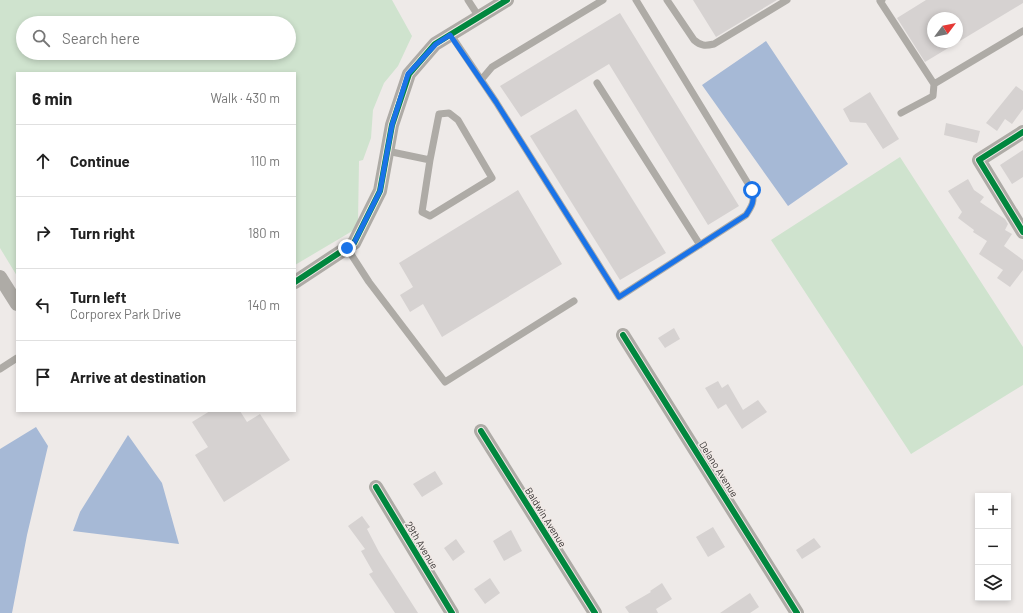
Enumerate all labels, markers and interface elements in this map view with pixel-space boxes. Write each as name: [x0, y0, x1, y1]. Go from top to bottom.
north arrow: [927, 12, 963, 48]
search box: [16, 16, 296, 60]
icon: search: [30, 27, 52, 49]
text: Search here: [62, 29, 140, 47]
text: 6 min: [32, 88, 72, 108]
text: Walk · 430 m: [211, 90, 280, 106]
icon: ahead: [32, 150, 54, 172]
text: Continue: [70, 152, 130, 170]
text: 110 m: [250, 153, 280, 169]
route start: [743, 181, 761, 199]
icon: right: [32, 222, 54, 244]
text: Turn right: [70, 224, 135, 242]
text: 180 m: [248, 225, 280, 241]
route end: [338, 239, 356, 257]
text: Turn left: [70, 288, 126, 306]
icon: left: [32, 294, 54, 316]
text: 140 m: [248, 297, 280, 313]
text: Corporex Park Drive: [70, 306, 181, 322]
icon: arrive: [32, 366, 54, 388]
text: Arrive at destination: [70, 368, 206, 386]
street label: Delano Avenue: [697, 439, 741, 499]
street label: Baldwin Avenue: [523, 485, 569, 549]
map controls: [975, 493, 1011, 601]
button: +: [975, 493, 1011, 529]
street label: 29th Avenue: [403, 519, 441, 571]
button: −: [975, 529, 1011, 565]
button: layers: [975, 565, 1011, 601]

